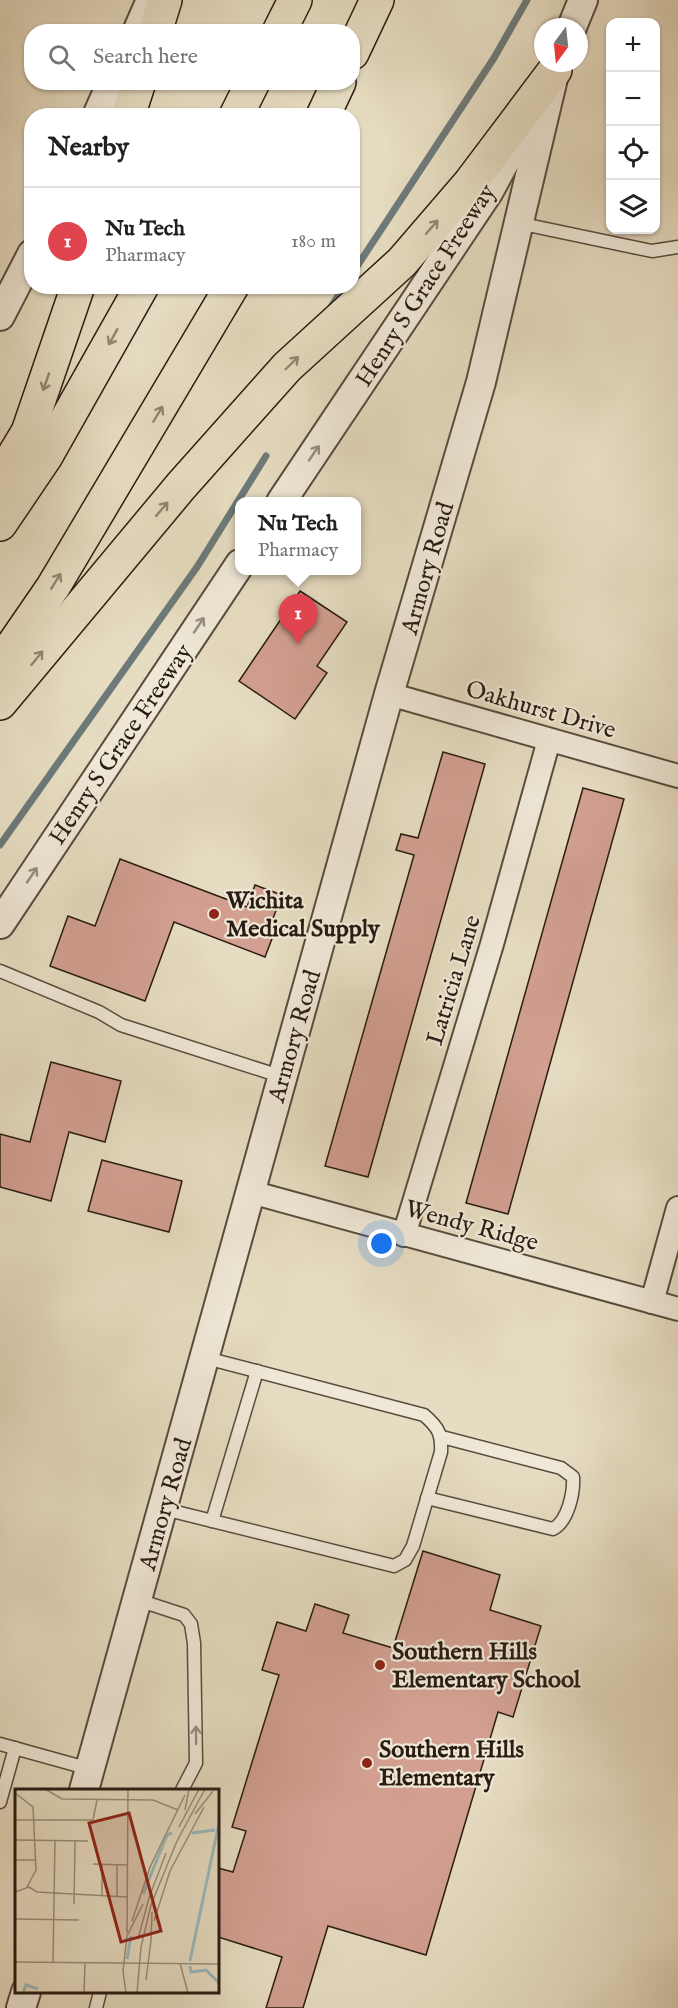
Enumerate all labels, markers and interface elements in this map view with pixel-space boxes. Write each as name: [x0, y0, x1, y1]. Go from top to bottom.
north arrow: [534, 18, 588, 72]
map controls: [606, 18, 660, 234]
button: +: [606, 18, 660, 72]
search box: [24, 24, 360, 90]
icon: search: [45, 41, 78, 74]
text: Search here: [93, 43, 198, 71]
button: −: [606, 72, 660, 126]
button: locate: [606, 126, 660, 180]
text: Nearby: [48, 131, 129, 164]
street label: Henry S Grace Freeway: [349, 178, 504, 393]
button: layers: [606, 180, 660, 234]
text: Nu Tech: [105, 215, 185, 243]
one-way arrow: [425, 219, 438, 235]
text: 1: [64, 229, 71, 254]
text: 180 m: [291, 229, 336, 254]
text: Pharmacy: [105, 243, 186, 268]
one-way arrow: [107, 329, 119, 346]
one-way arrow: [284, 356, 299, 370]
one-way arrow: [39, 372, 50, 391]
one-way arrow: [152, 406, 164, 423]
one-way arrow: [308, 445, 320, 462]
popup: [235, 497, 361, 575]
street label: Armory Road: [394, 498, 462, 639]
one-way arrow: [155, 502, 169, 517]
text: Nu Tech: [258, 510, 338, 538]
text: Pharmacy: [258, 538, 338, 563]
one-way arrow: [51, 573, 63, 590]
pin: 1: [278, 594, 318, 644]
one-way arrow: [193, 617, 205, 634]
street label: Henry S Grace Freeway: [42, 638, 200, 851]
one-way arrow: [30, 651, 44, 666]
street label: Oakhurst Drive: [462, 674, 619, 747]
one-way arrow: [27, 867, 39, 884]
place label: Wichita Medical Supply: [225, 886, 381, 945]
marker: Wichita Medical Supply: [207, 907, 221, 921]
street label: Latricia Lane: [420, 912, 489, 1049]
street label: Armory Road: [261, 966, 329, 1107]
street label: Wendy Ridge: [402, 1194, 542, 1259]
your location: [367, 1229, 396, 1258]
street label: Armory Road: [132, 1434, 200, 1575]
place label: Southern Hills Elementary School: [392, 1637, 581, 1696]
marker: Southern Hills Elementary School: [373, 1658, 387, 1672]
one-way arrow: [190, 1726, 201, 1746]
place label: Southern Hills Elementary: [379, 1735, 525, 1794]
marker: Southern Hills Elementary: [360, 1756, 374, 1770]
inset map: [15, 1789, 219, 1993]

